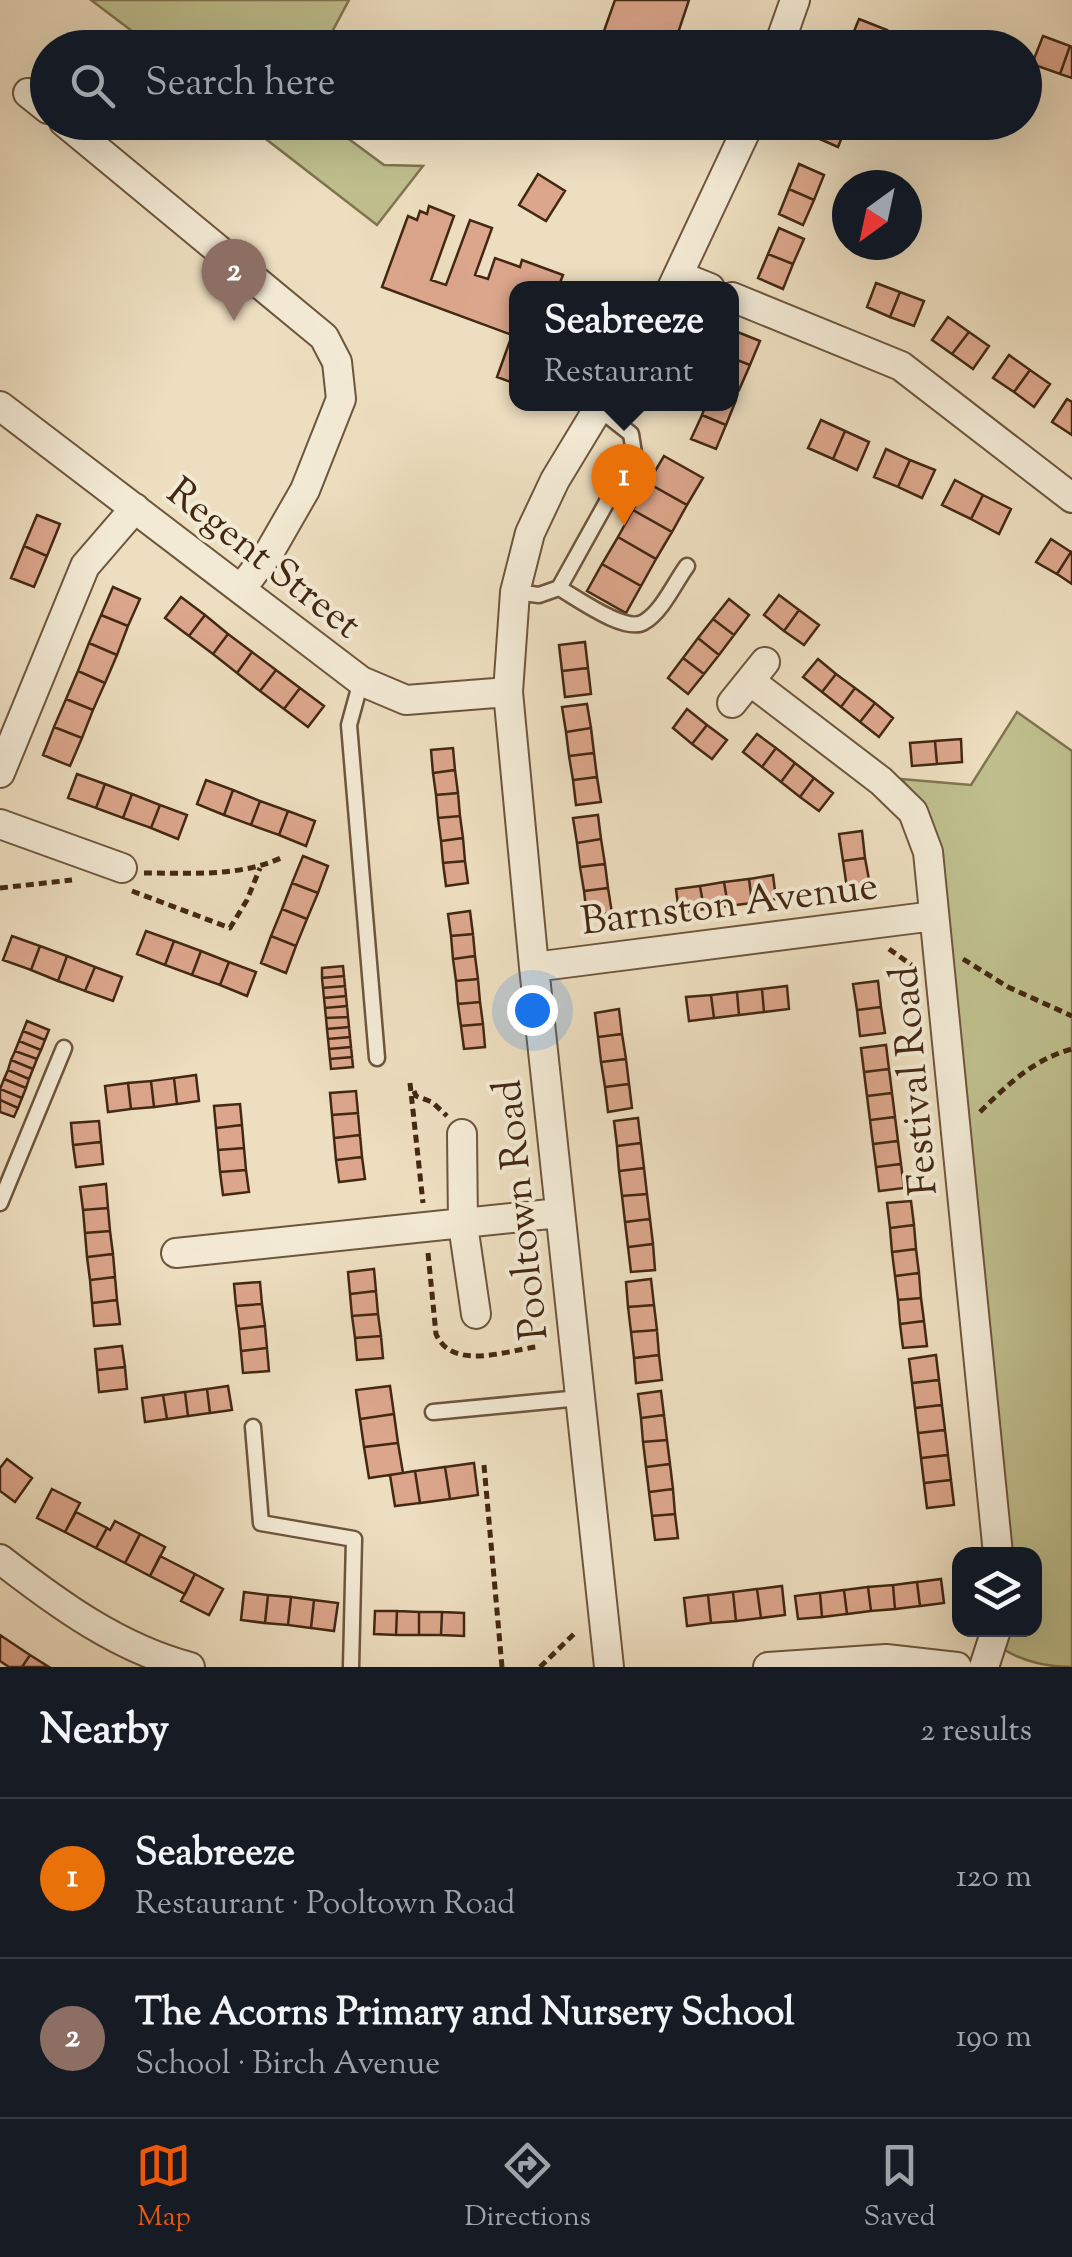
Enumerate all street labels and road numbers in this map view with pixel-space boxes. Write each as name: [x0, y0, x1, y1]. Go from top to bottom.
street label: Regent Street: [153, 466, 372, 655]
street label: Barnston Avenue: [578, 860, 881, 953]
street label: Festival Road: [878, 964, 955, 1198]
street label: Pooltown Road: [481, 1076, 565, 1343]

